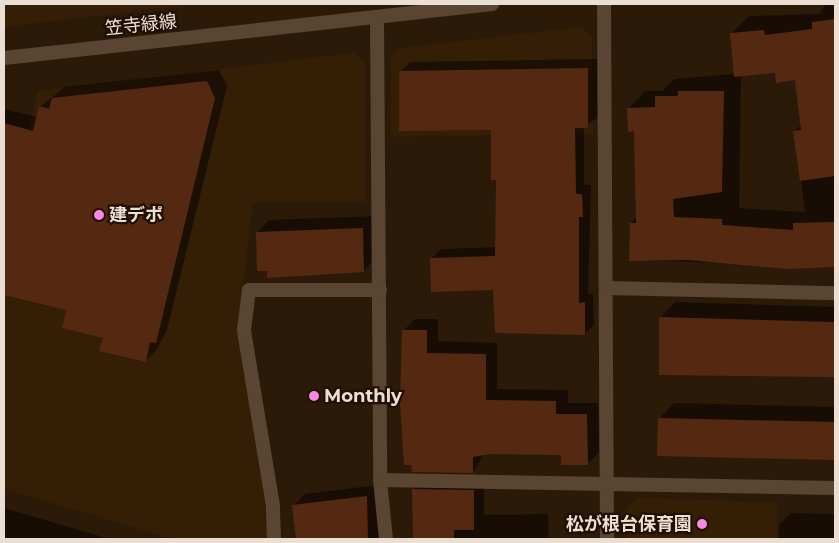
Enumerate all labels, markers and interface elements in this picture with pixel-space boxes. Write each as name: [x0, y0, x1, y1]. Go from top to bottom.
street label: 笠寺緑線: [104, 10, 178, 40]
place label: 建デポ: [109, 204, 163, 226]
marker: 建デポ: [93, 209, 105, 221]
place label: Monthly: [324, 385, 402, 407]
marker: Monthly: [308, 390, 320, 402]
place label: 松が根台保育園: [566, 513, 692, 535]
marker: 松が根台保育園: [696, 518, 708, 530]

